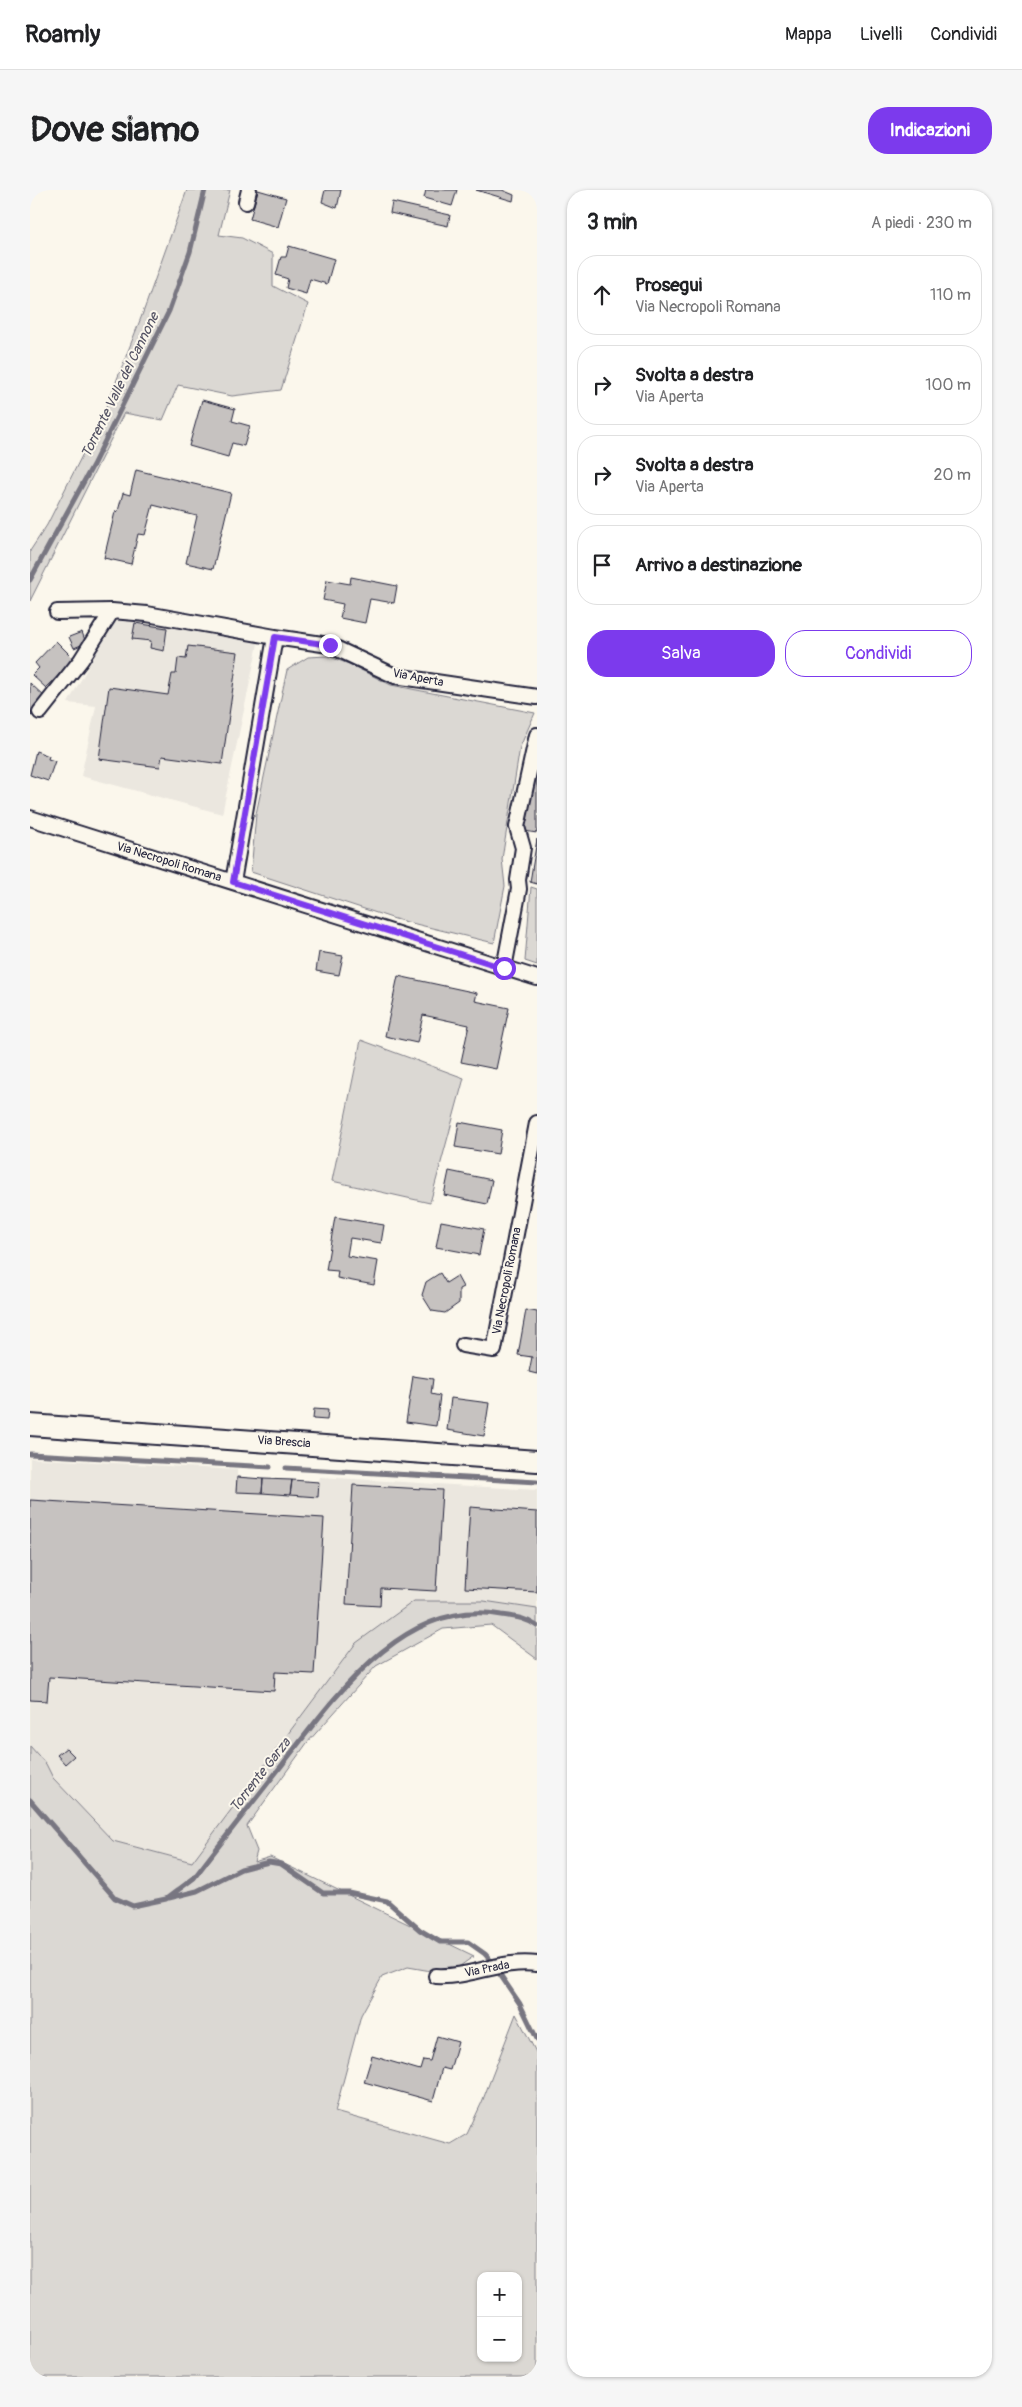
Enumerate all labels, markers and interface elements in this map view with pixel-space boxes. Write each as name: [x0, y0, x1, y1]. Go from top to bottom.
text: Roamly: [25, 20, 100, 49]
text: Mappa: [785, 23, 832, 46]
text: Livelli: [860, 23, 902, 46]
text: Condividi: [930, 23, 997, 46]
button: Indicazioni: [868, 107, 992, 154]
text: Dove siamo: [30, 108, 199, 152]
text: 3 min: [587, 209, 637, 236]
text: A piedi · 230 m: [871, 213, 972, 233]
text: Prosegui: [635, 273, 702, 297]
icon: ahead: [588, 281, 616, 309]
text: 110 m: [930, 285, 971, 305]
text: Via Necropoli Romana: [635, 297, 781, 317]
water label: Torrente Valle del Cannone: [77, 308, 163, 460]
text: Svolta a destra: [635, 363, 754, 387]
icon: right: [588, 371, 616, 399]
text: 100 m: [925, 375, 971, 395]
text: Via Aperta: [635, 387, 704, 407]
text: Svolta a destra: [635, 453, 754, 477]
icon: right: [588, 461, 616, 489]
text: 20 m: [933, 465, 971, 485]
text: Via Aperta: [635, 477, 704, 497]
icon: arrive: [588, 551, 616, 579]
text: Arrivo a destinazione: [635, 553, 802, 577]
button: Salva: [587, 630, 775, 677]
button: Condividi: [785, 630, 972, 677]
route end: [319, 634, 342, 657]
street label: Via Aperta: [391, 666, 445, 690]
street label: Via Necropoli Romana: [115, 839, 224, 885]
route start: [493, 957, 516, 980]
street label: Via Necropoli Romana: [489, 1226, 525, 1336]
street label: Via Brescia: [257, 1433, 312, 1451]
water label: Torrente Garza: [226, 1734, 295, 1815]
street label: Via Prada: [463, 1957, 511, 1981]
map controls: [477, 2272, 522, 2362]
button: +: [477, 2272, 522, 2317]
button: −: [477, 2317, 522, 2362]

